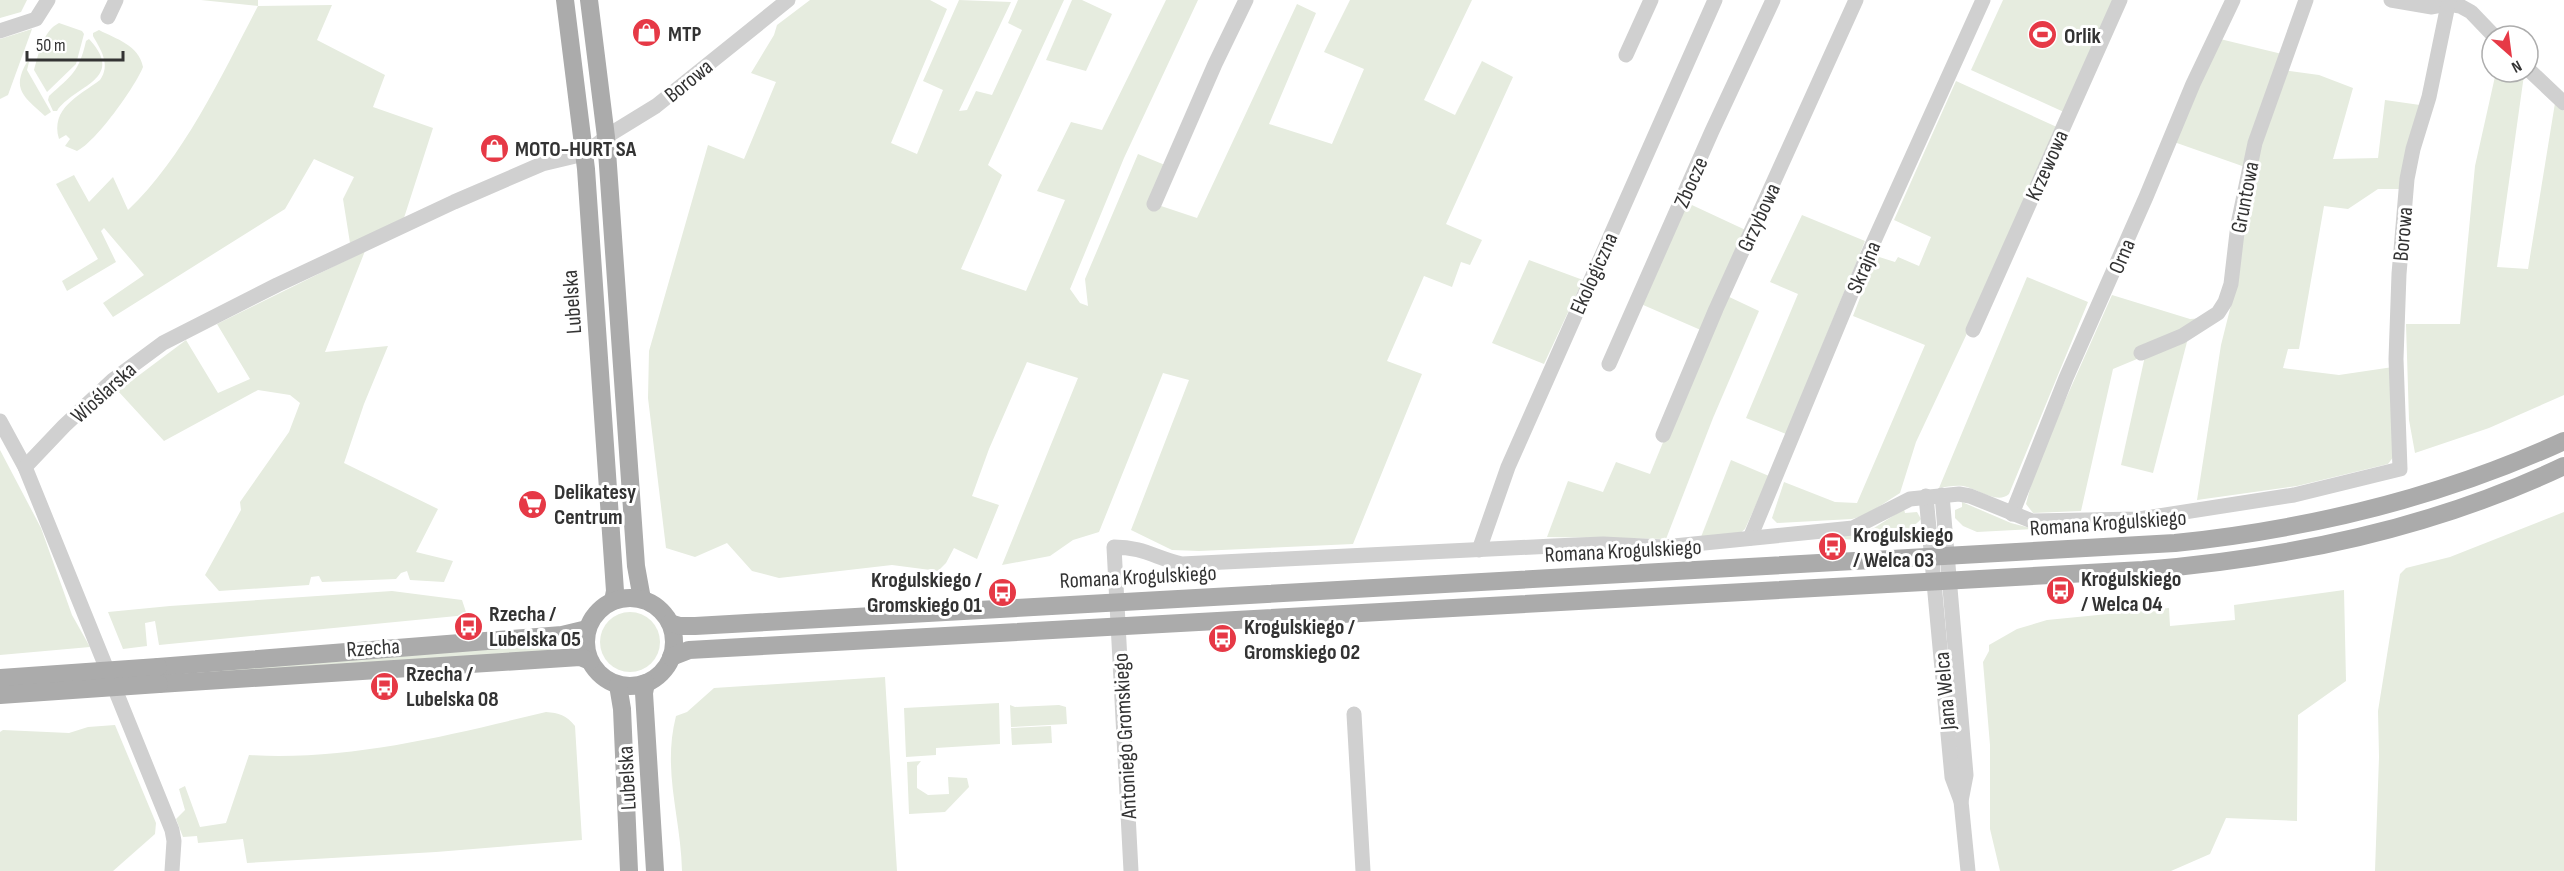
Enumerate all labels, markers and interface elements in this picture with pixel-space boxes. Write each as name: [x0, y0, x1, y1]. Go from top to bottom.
shop icon: MTP: [631, 17, 663, 49]
sports icon: Orlik: [2027, 19, 2059, 51]
place label: MTP: [668, 21, 701, 48]
place label: Orlik: [2064, 23, 2101, 50]
scale bar: [27, 24, 123, 62]
north arrow: [2480, 24, 2540, 84]
text: 50 m: [36, 35, 66, 56]
street label: Borowa: [659, 54, 719, 109]
text: N: [2508, 56, 2525, 76]
street label: Krzewowa: [2020, 126, 2075, 205]
shop icon: MOTO-HURT SA: [478, 132, 510, 164]
place label: MOTO-HURT SA: [515, 136, 637, 163]
street label: Zbocze: [1668, 153, 1714, 212]
street label: Gruntowa: [2225, 159, 2266, 235]
street label: Grzybowa: [1732, 179, 1787, 256]
street label: Borowa: [2388, 206, 2419, 262]
street label: Ekologiczna: [1564, 229, 1624, 319]
street label: Orna: [2103, 235, 2142, 278]
street label: Skrajna: [1841, 237, 1887, 298]
street label: Lubelska: [557, 269, 588, 335]
street label: Wioślarska: [66, 357, 142, 429]
place label: Delikatesy Centrum: [554, 479, 636, 531]
supermarket icon: Delikatesy Centrum: [517, 488, 549, 520]
street label: Romana Krogulskiego: [2029, 505, 2187, 542]
place label: Krogulskiego / Welca 03: [1853, 522, 1953, 574]
bus stop icon: Krogulskiego / Welca 03: [1816, 531, 1848, 563]
street label: Romana Krogulskiego: [1544, 534, 1702, 569]
street label: Romana Krogulskiego: [1059, 560, 1217, 595]
place label: Krogulskiego / Welca 04: [2081, 566, 2181, 618]
place label: Krogulskiego / Gromskiego 01: [867, 567, 983, 619]
bus stop icon: Krogulskiego / Welca 04: [2044, 575, 2076, 607]
bus stop icon: Krogulskiego / Gromskiego 01: [987, 576, 1019, 608]
place label: Rzecha / Lubelska 05: [489, 601, 581, 653]
bus stop icon: Rzecha / Lubelska 05: [452, 610, 484, 642]
place label: Krogulskiego / Gromskiego 02: [1244, 614, 1360, 666]
bus stop icon: Krogulskiego / Gromskiego 02: [1207, 623, 1239, 655]
street label: Rzecha: [346, 633, 401, 664]
street label: Jana Welca: [1929, 651, 1962, 732]
street label: Antoniego Gromskiego: [1108, 652, 1143, 821]
place label: Rzecha / Lubelska 08: [406, 661, 499, 713]
bus stop icon: Rzecha / Lubelska 08: [369, 670, 401, 702]
street label: Lubelska: [612, 745, 643, 811]

